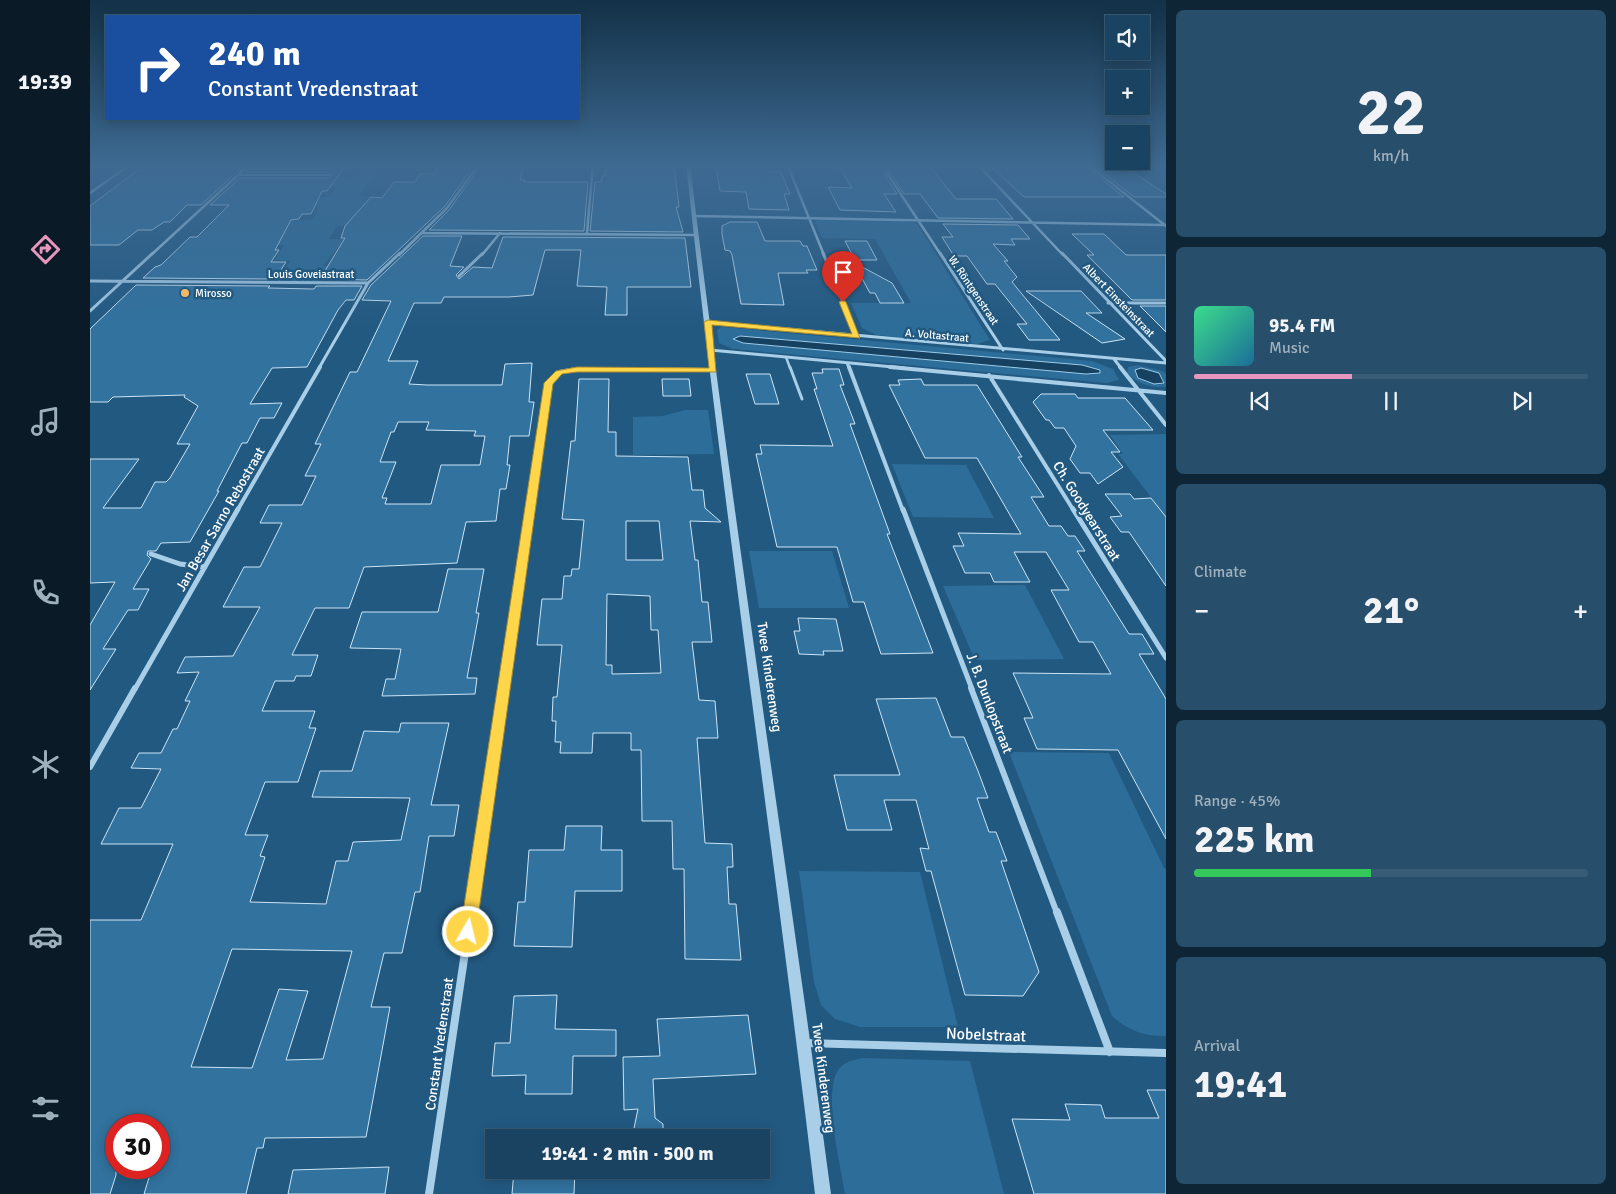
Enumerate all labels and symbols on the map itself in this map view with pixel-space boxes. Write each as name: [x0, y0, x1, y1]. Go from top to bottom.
pin: [822, 251, 864, 302]
street label: W. Röntgenstraat: [946, 253, 1002, 328]
street label: Albert Einsteinstraat: [1080, 261, 1157, 340]
street label: Louis Goveiastraat: [268, 268, 354, 281]
marker: Mirosso: [179, 287, 191, 299]
place label: Mirosso: [195, 287, 232, 300]
street label: A. Voltastraat: [905, 326, 970, 345]
street label: Jan Besar Sarno Rebostraat: [172, 444, 269, 594]
street label: Ch. Goodyearstraat: [1049, 458, 1124, 564]
street label: Twee Kinderenweg: [753, 621, 786, 733]
street label: J. B. Dunlopstraat: [963, 651, 1016, 756]
position arrow: [441, 905, 493, 957]
street label: Constant Vredenstraat: [422, 977, 457, 1111]
street label: Twee Kinderenweg: [808, 1022, 839, 1134]
street label: Nobelstraat: [945, 1024, 1027, 1046]
speed limit sign: 30: [105, 1114, 170, 1179]

